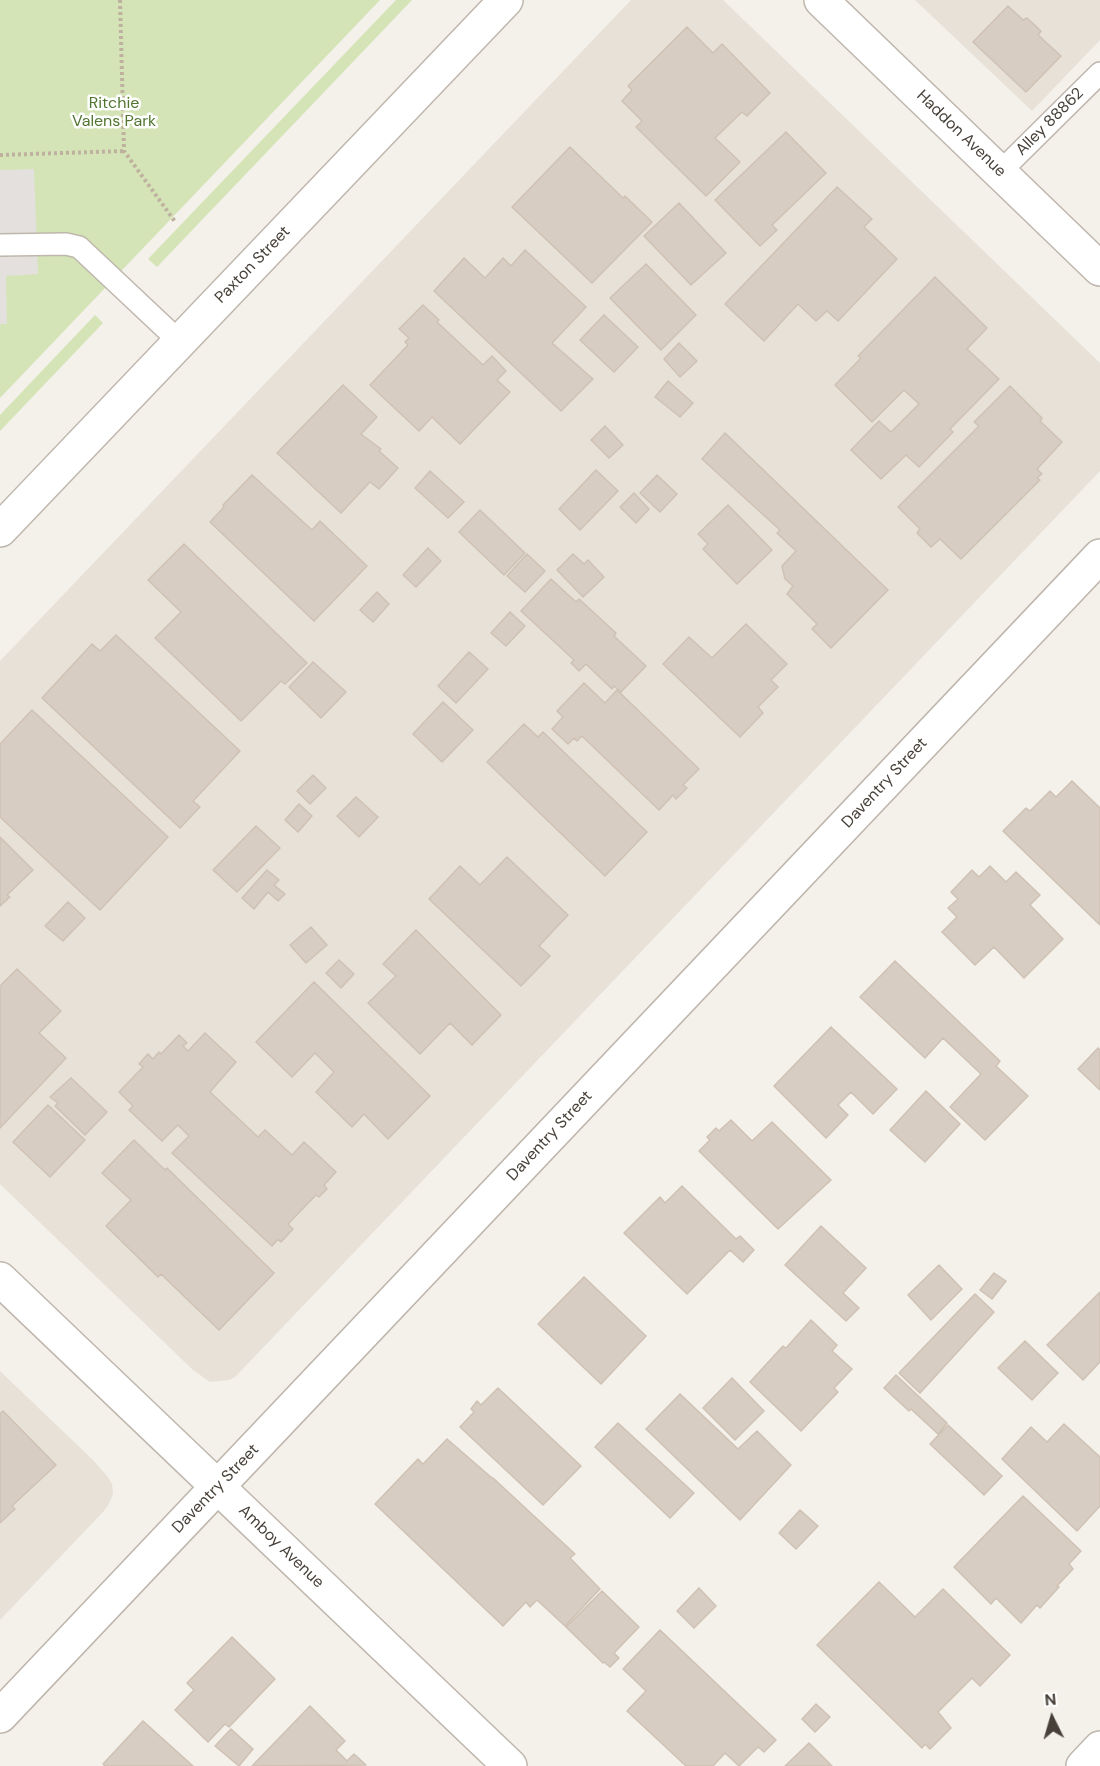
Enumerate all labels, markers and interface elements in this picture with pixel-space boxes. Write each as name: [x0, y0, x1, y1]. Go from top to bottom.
street label: Alley 88862: [1012, 84, 1088, 160]
street label: Haddon Avenue: [912, 86, 1010, 182]
park label: Ritchie Valens Park: [72, 94, 156, 132]
street label: Paxton Street: [211, 222, 295, 308]
street label: Daventry Street: [838, 734, 932, 832]
street label: Daventry Street: [503, 1087, 597, 1185]
street label: Daventry Street: [169, 1440, 263, 1538]
street label: Amboy Avenue: [234, 1501, 328, 1593]
north arrow: [1022, 1688, 1082, 1748]
text: N: [1044, 1689, 1057, 1711]

